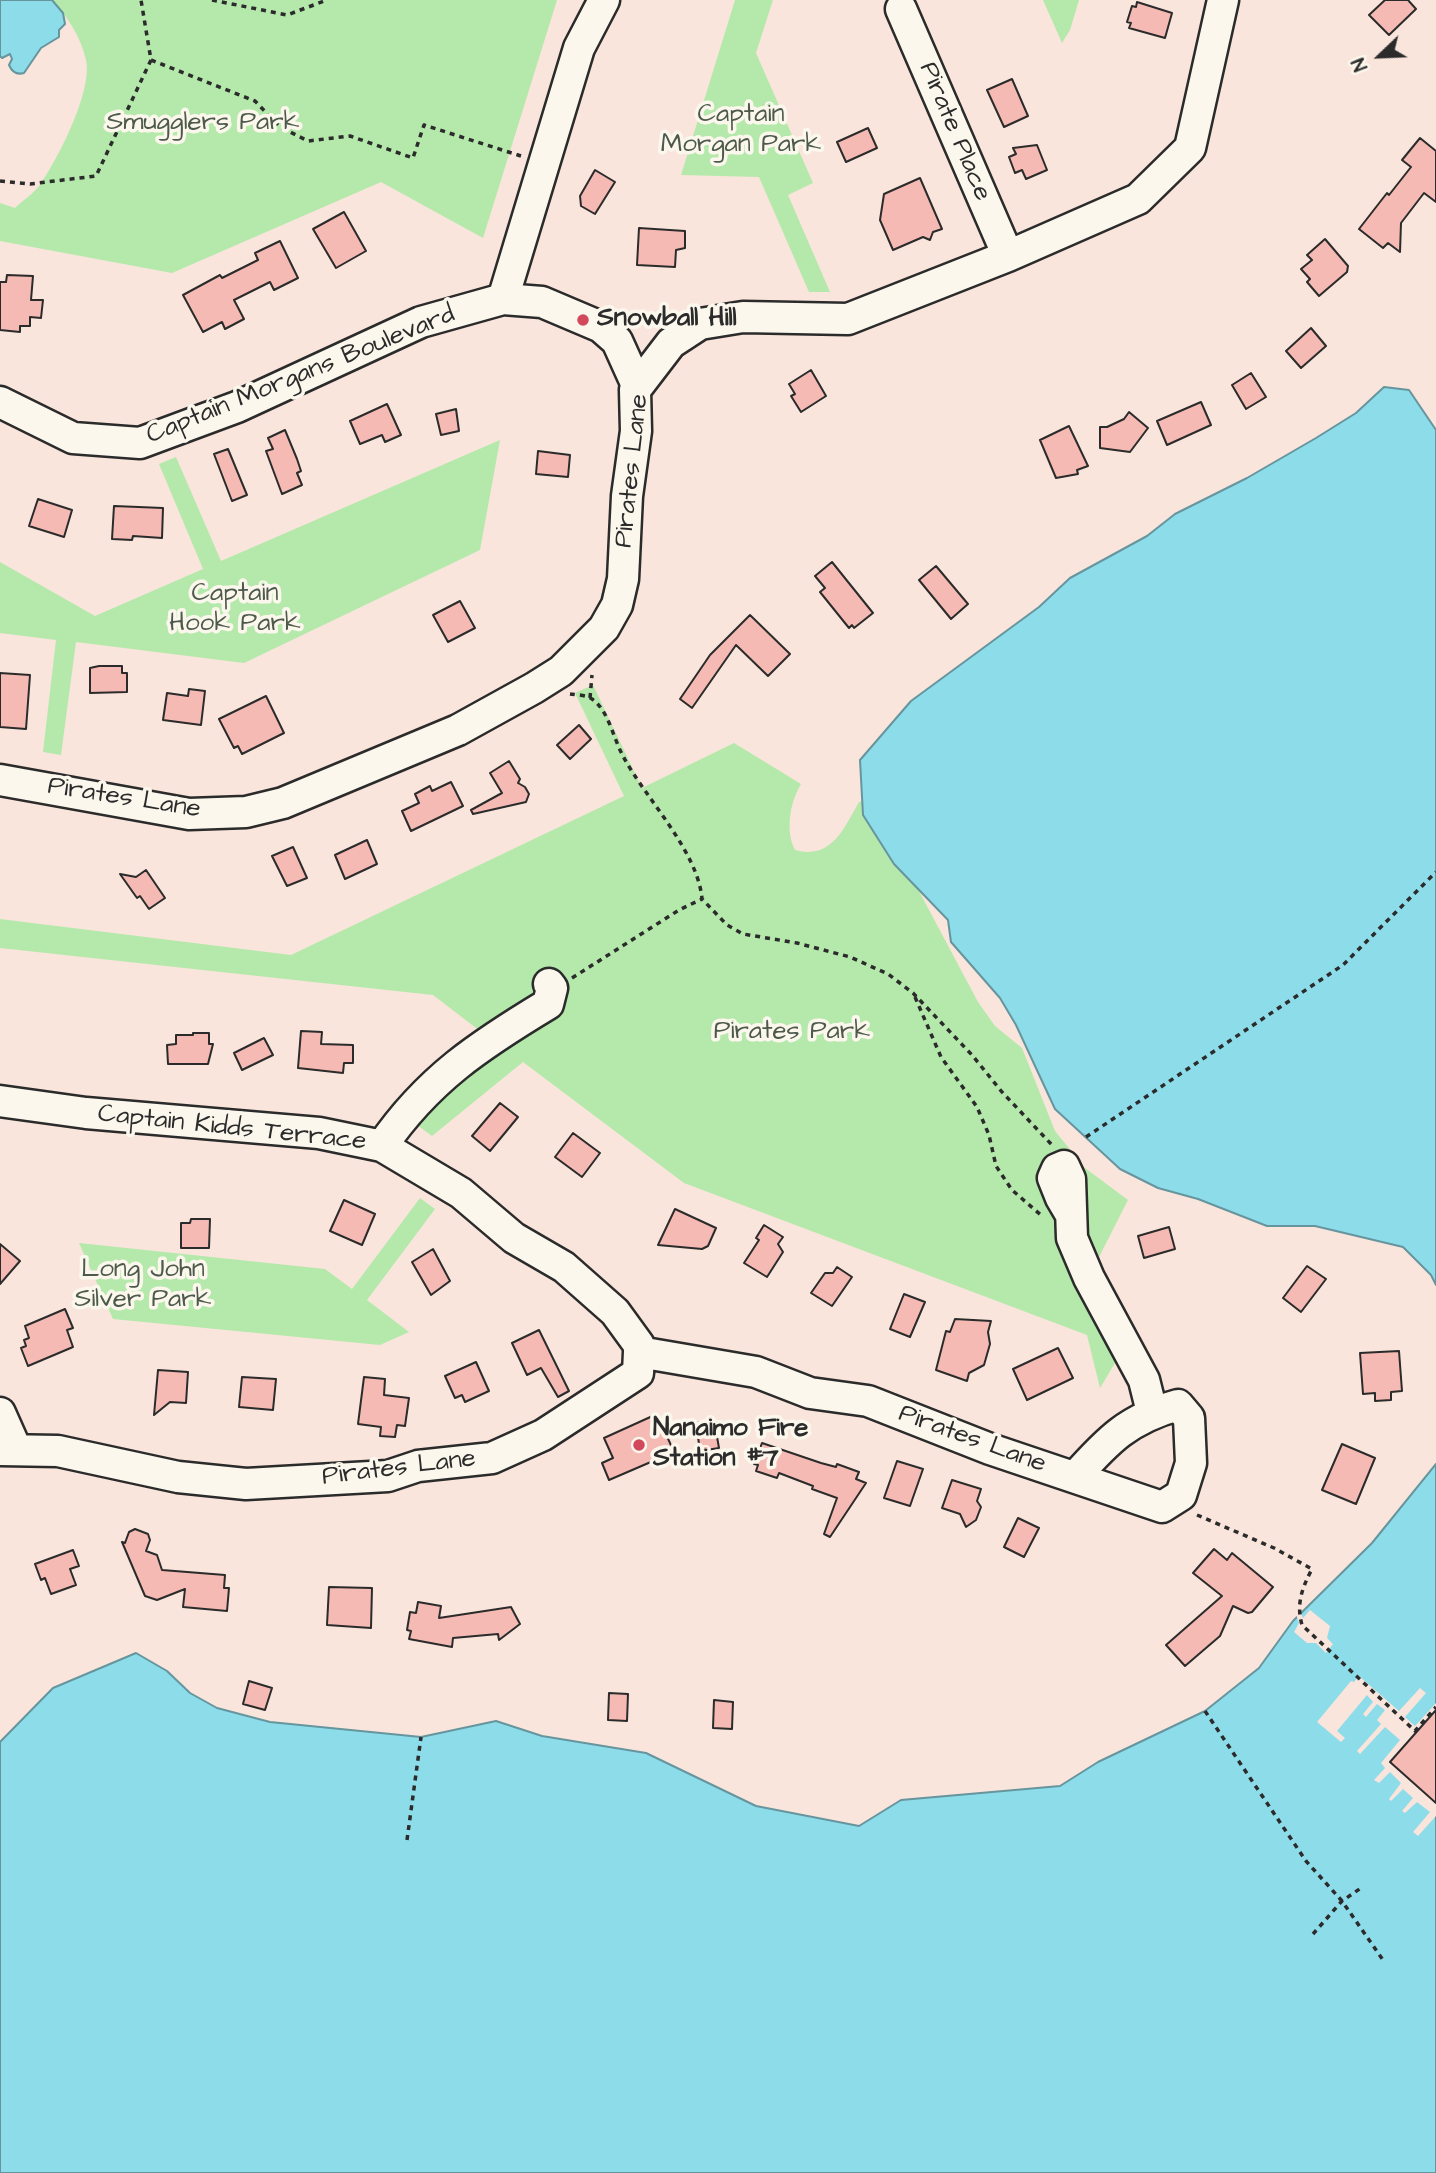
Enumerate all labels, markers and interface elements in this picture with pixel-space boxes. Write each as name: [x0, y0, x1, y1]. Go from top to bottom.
north arrow: [1345, 21, 1415, 91]
text: N: [1345, 54, 1375, 75]
street label: Pirate Place: [911, 58, 997, 206]
park label: Captain Morgan Park: [661, 100, 821, 162]
park label: Smugglers Park: [106, 108, 300, 140]
street label: Captain Morgans Boulevard: [142, 300, 460, 452]
place label: Snowball Hill: [597, 304, 737, 336]
marker: Snowball Hill: [575, 312, 591, 328]
street label: Pirates Lane: [609, 393, 657, 549]
park label: Captain Hook Park: [169, 579, 301, 640]
street label: Pirates Lane: [45, 772, 203, 826]
park label: Pirates Park: [714, 1017, 870, 1049]
street label: Captain Kidds Terrace: [96, 1099, 368, 1159]
park label: Long John Silver Park: [74, 1255, 212, 1316]
street label: Pirates Lane: [894, 1399, 1050, 1481]
place label: Nanaimo Fire Station #7: [653, 1414, 808, 1476]
marker: Nanaimo Fire Station #7: [631, 1437, 647, 1453]
street label: Pirates Lane: [320, 1444, 478, 1494]

